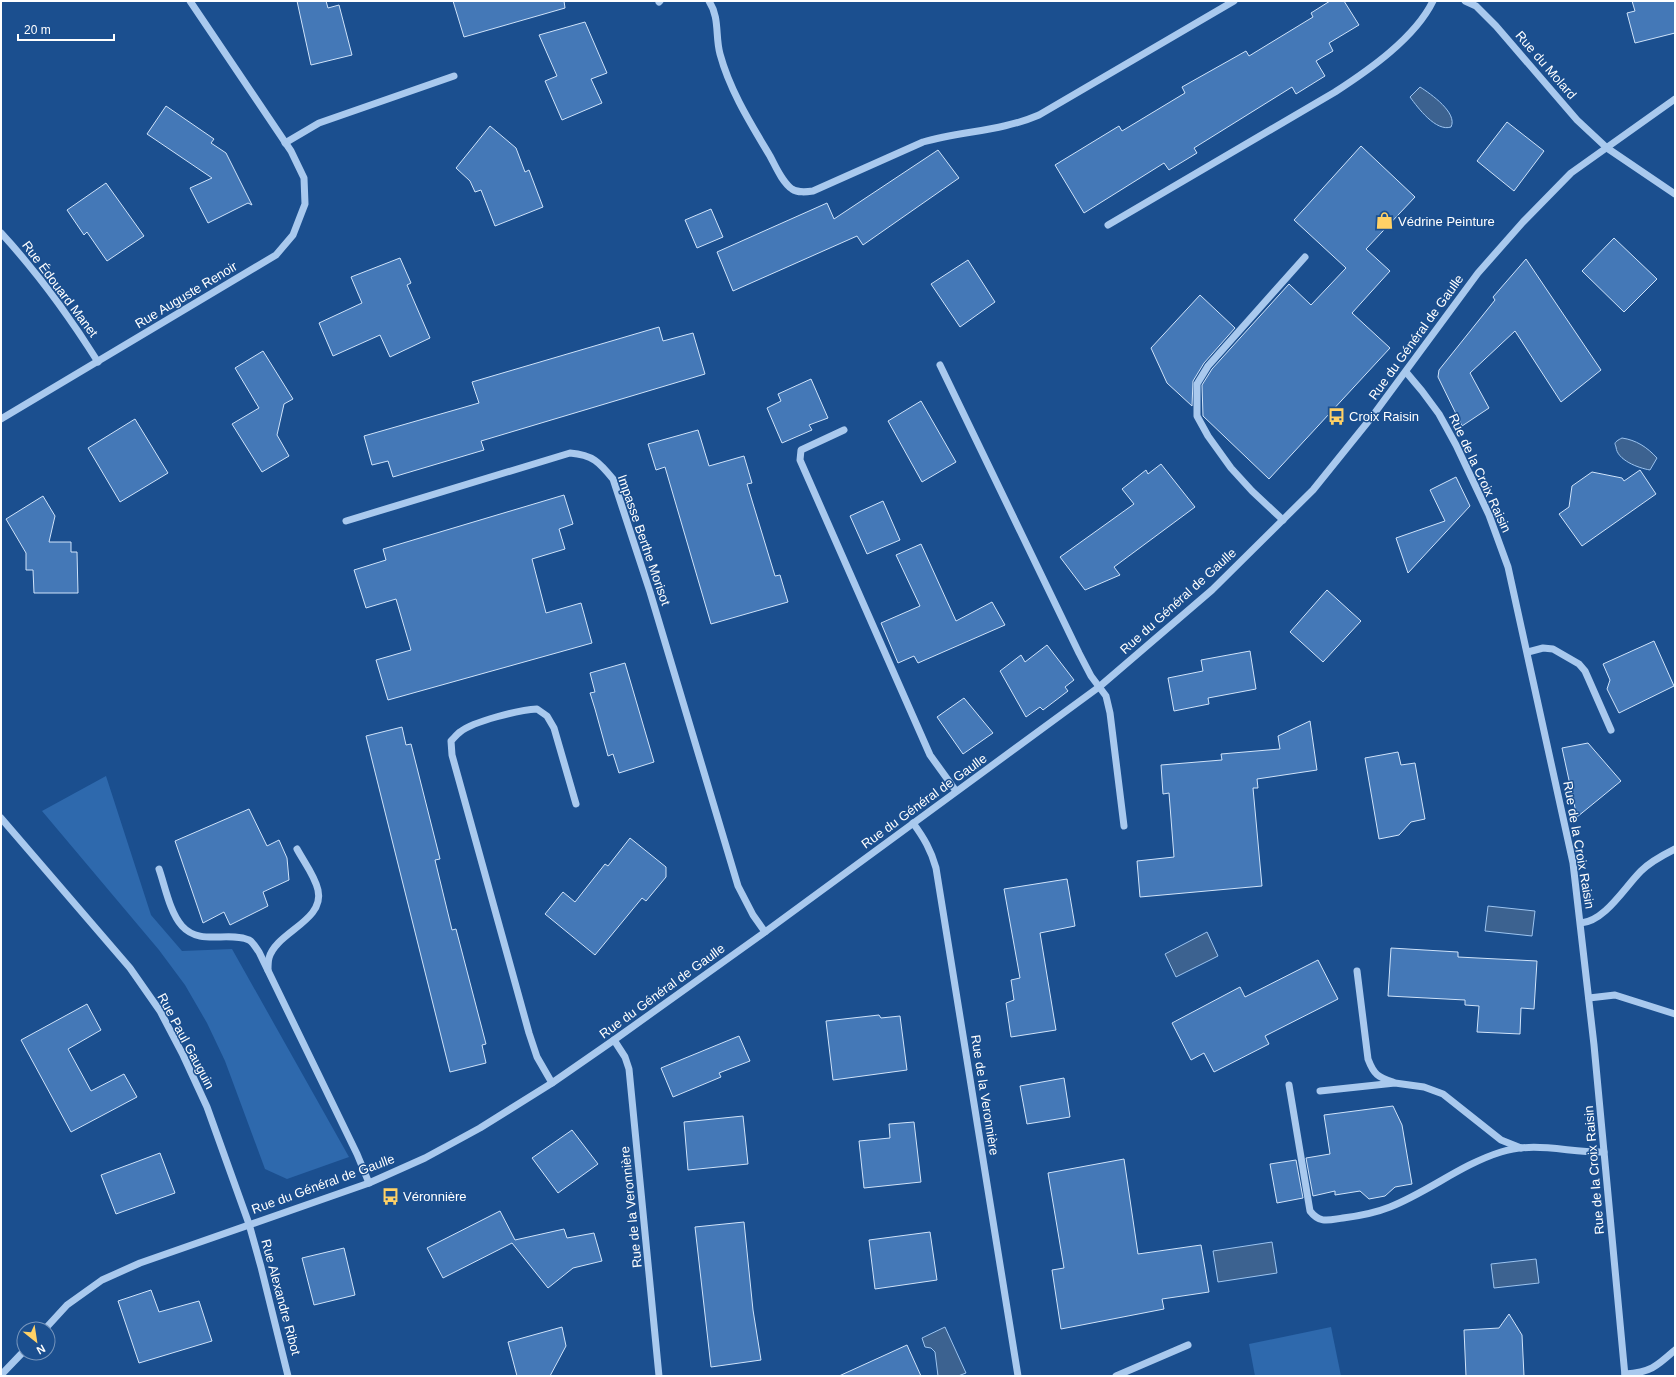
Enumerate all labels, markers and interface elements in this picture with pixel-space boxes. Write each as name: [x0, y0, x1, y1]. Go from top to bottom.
scale bar: [18, 16, 114, 42]
text: 20 m: [24, 23, 51, 37]
street label: Rue du Molard: [1512, 28, 1580, 102]
shop icon: Védrine Peinture: [1375, 211, 1395, 231]
place label: Védrine Peinture: [1398, 214, 1495, 229]
street label: Rue Édouard Manet: [19, 238, 101, 340]
street label: Rue Auguste Renoir: [132, 258, 240, 331]
street label: Rue du Général de Gaulle: [1366, 271, 1466, 403]
bus stop icon: Croix Raisin: [1326, 406, 1346, 426]
place label: Croix Raisin: [1349, 409, 1419, 424]
street label: Rue de la Croix Raisin: [1446, 411, 1514, 535]
street label: Impasse Berthe Morisot: [615, 473, 674, 608]
street label: Rue du Général de Gaulle: [1117, 545, 1239, 657]
street label: Rue du Général de Gaulle: [858, 751, 990, 851]
street label: Rue de la Croix Raisin: [1560, 780, 1598, 910]
street label: Rue du Général de Gaulle: [596, 941, 728, 1041]
street label: Rue Paul Gauguin: [154, 991, 218, 1091]
street label: Rue de la Veronnière: [968, 1034, 1002, 1156]
street label: Rue de la Croix Raisin: [1581, 1105, 1607, 1235]
street label: Rue de la Veronnière: [617, 1145, 645, 1269]
street label: Rue du Général de Gaulle: [249, 1151, 397, 1217]
bus stop icon: Véronnière: [380, 1186, 400, 1206]
place label: Véronnière: [403, 1189, 467, 1204]
street label: Rue Alexandre Ribot: [258, 1237, 304, 1357]
north arrow: [16, 1321, 56, 1361]
text: N: [35, 1342, 47, 1357]

